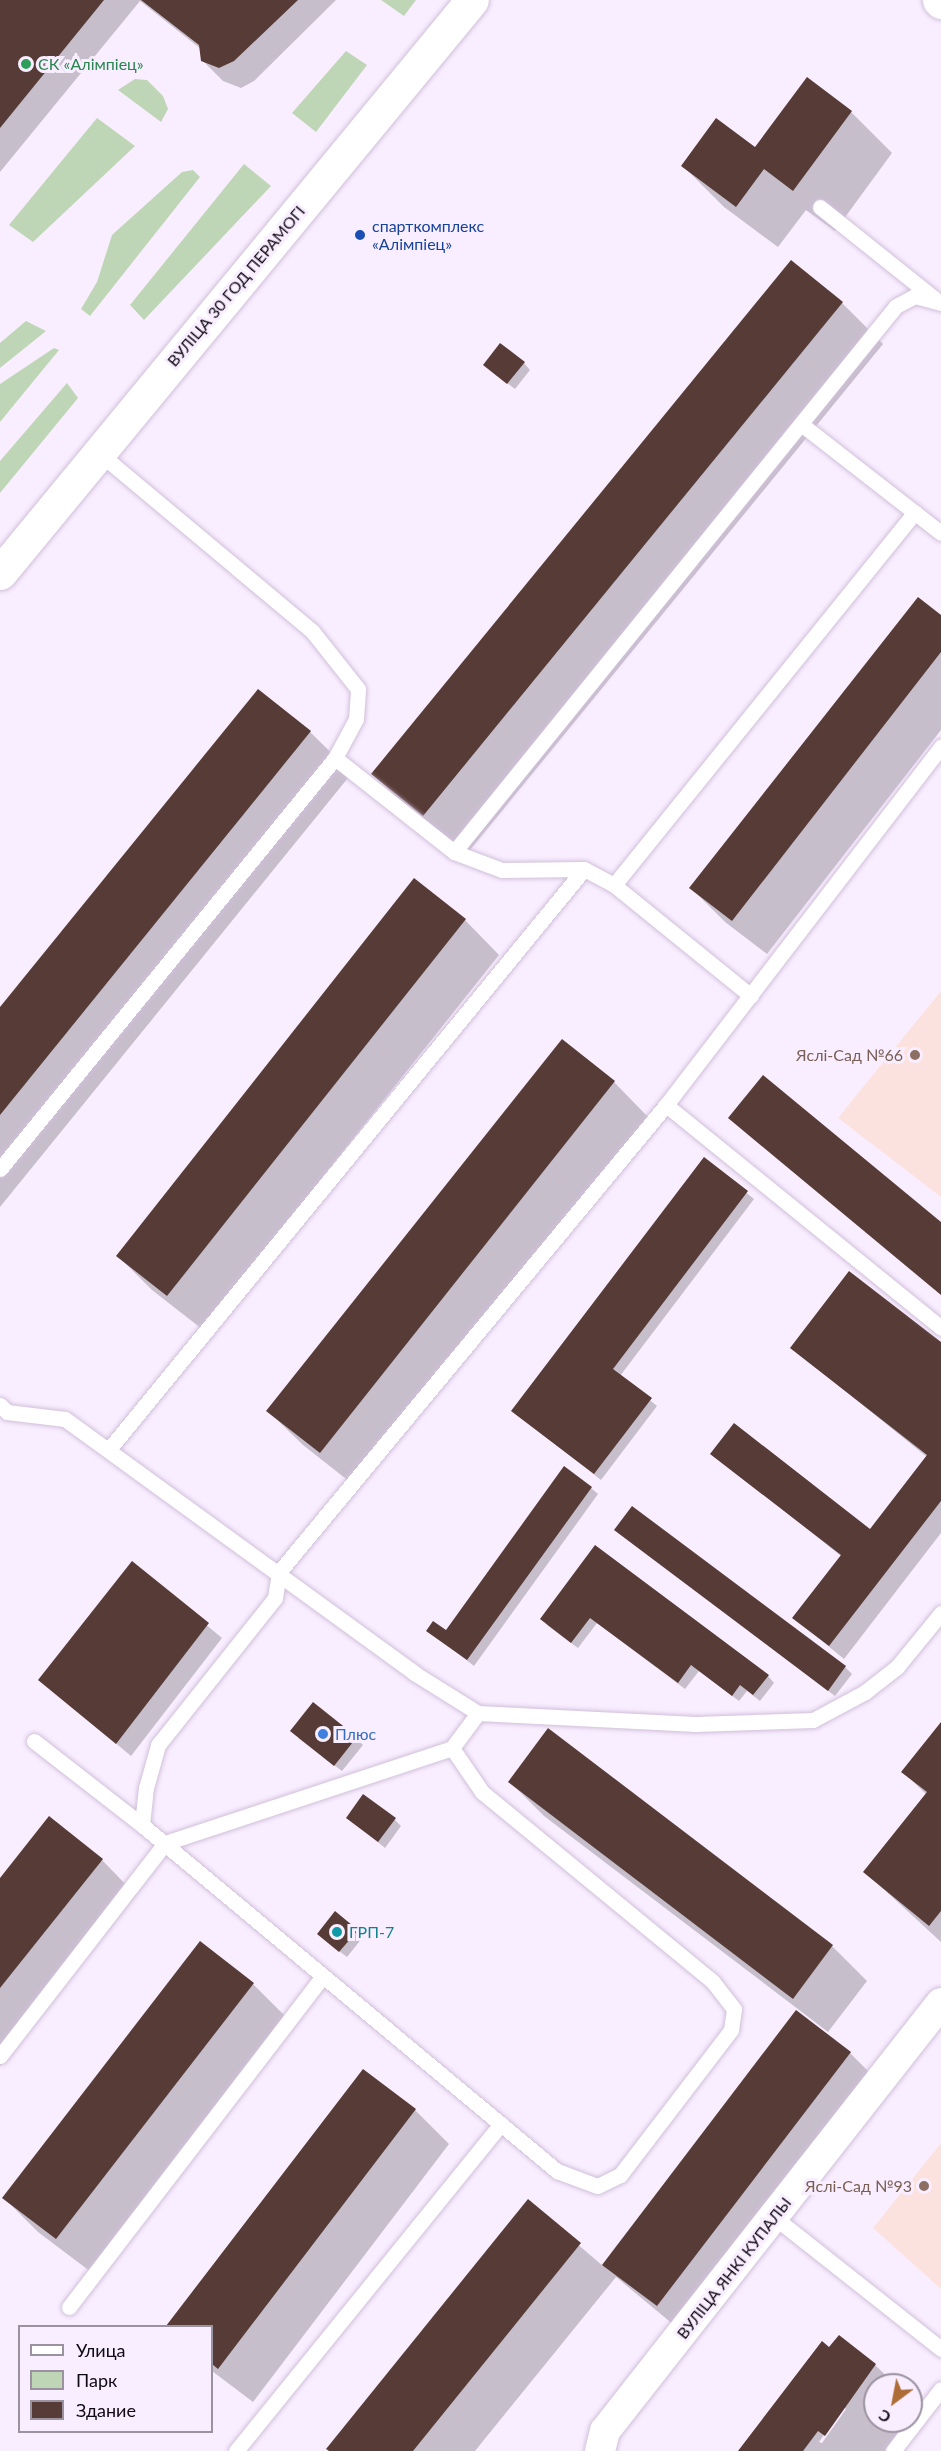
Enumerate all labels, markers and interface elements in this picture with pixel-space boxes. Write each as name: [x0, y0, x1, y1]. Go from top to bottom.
place label: СК «Алімпіец»: [38, 54, 144, 74]
marker: СК «Алімпіец»: [19, 57, 33, 71]
street label: ВУЛІЦА 30 ГОД ПЕРАМОГІ: [163, 202, 309, 370]
place label: спарткомплекс «Алімпіец»: [372, 216, 484, 254]
marker: спарткомплекс «Алімпіец»: [353, 228, 367, 242]
place label: Яслі-Сад №66: [796, 1045, 903, 1065]
marker: Яслі-Сад №66: [908, 1048, 922, 1062]
place label: Плюс: [335, 1724, 376, 1744]
marker: Плюс: [316, 1727, 330, 1741]
place label: ГРП-7: [349, 1922, 394, 1942]
marker: ГРП-7: [330, 1925, 344, 1939]
place label: Яслі-Сад №93: [805, 2176, 912, 2196]
marker: Яслі-Сад №93: [917, 2179, 931, 2193]
street label: ВУЛІЦА ЯНКІ КУПАЛЫ: [673, 2193, 795, 2343]
legend: [18, 2325, 213, 2433]
text: Улица: [76, 2339, 126, 2361]
text: Парк: [76, 2369, 117, 2391]
north arrow: [863, 2373, 923, 2433]
text: Здание: [76, 2399, 136, 2421]
text: С: [875, 2406, 894, 2428]

